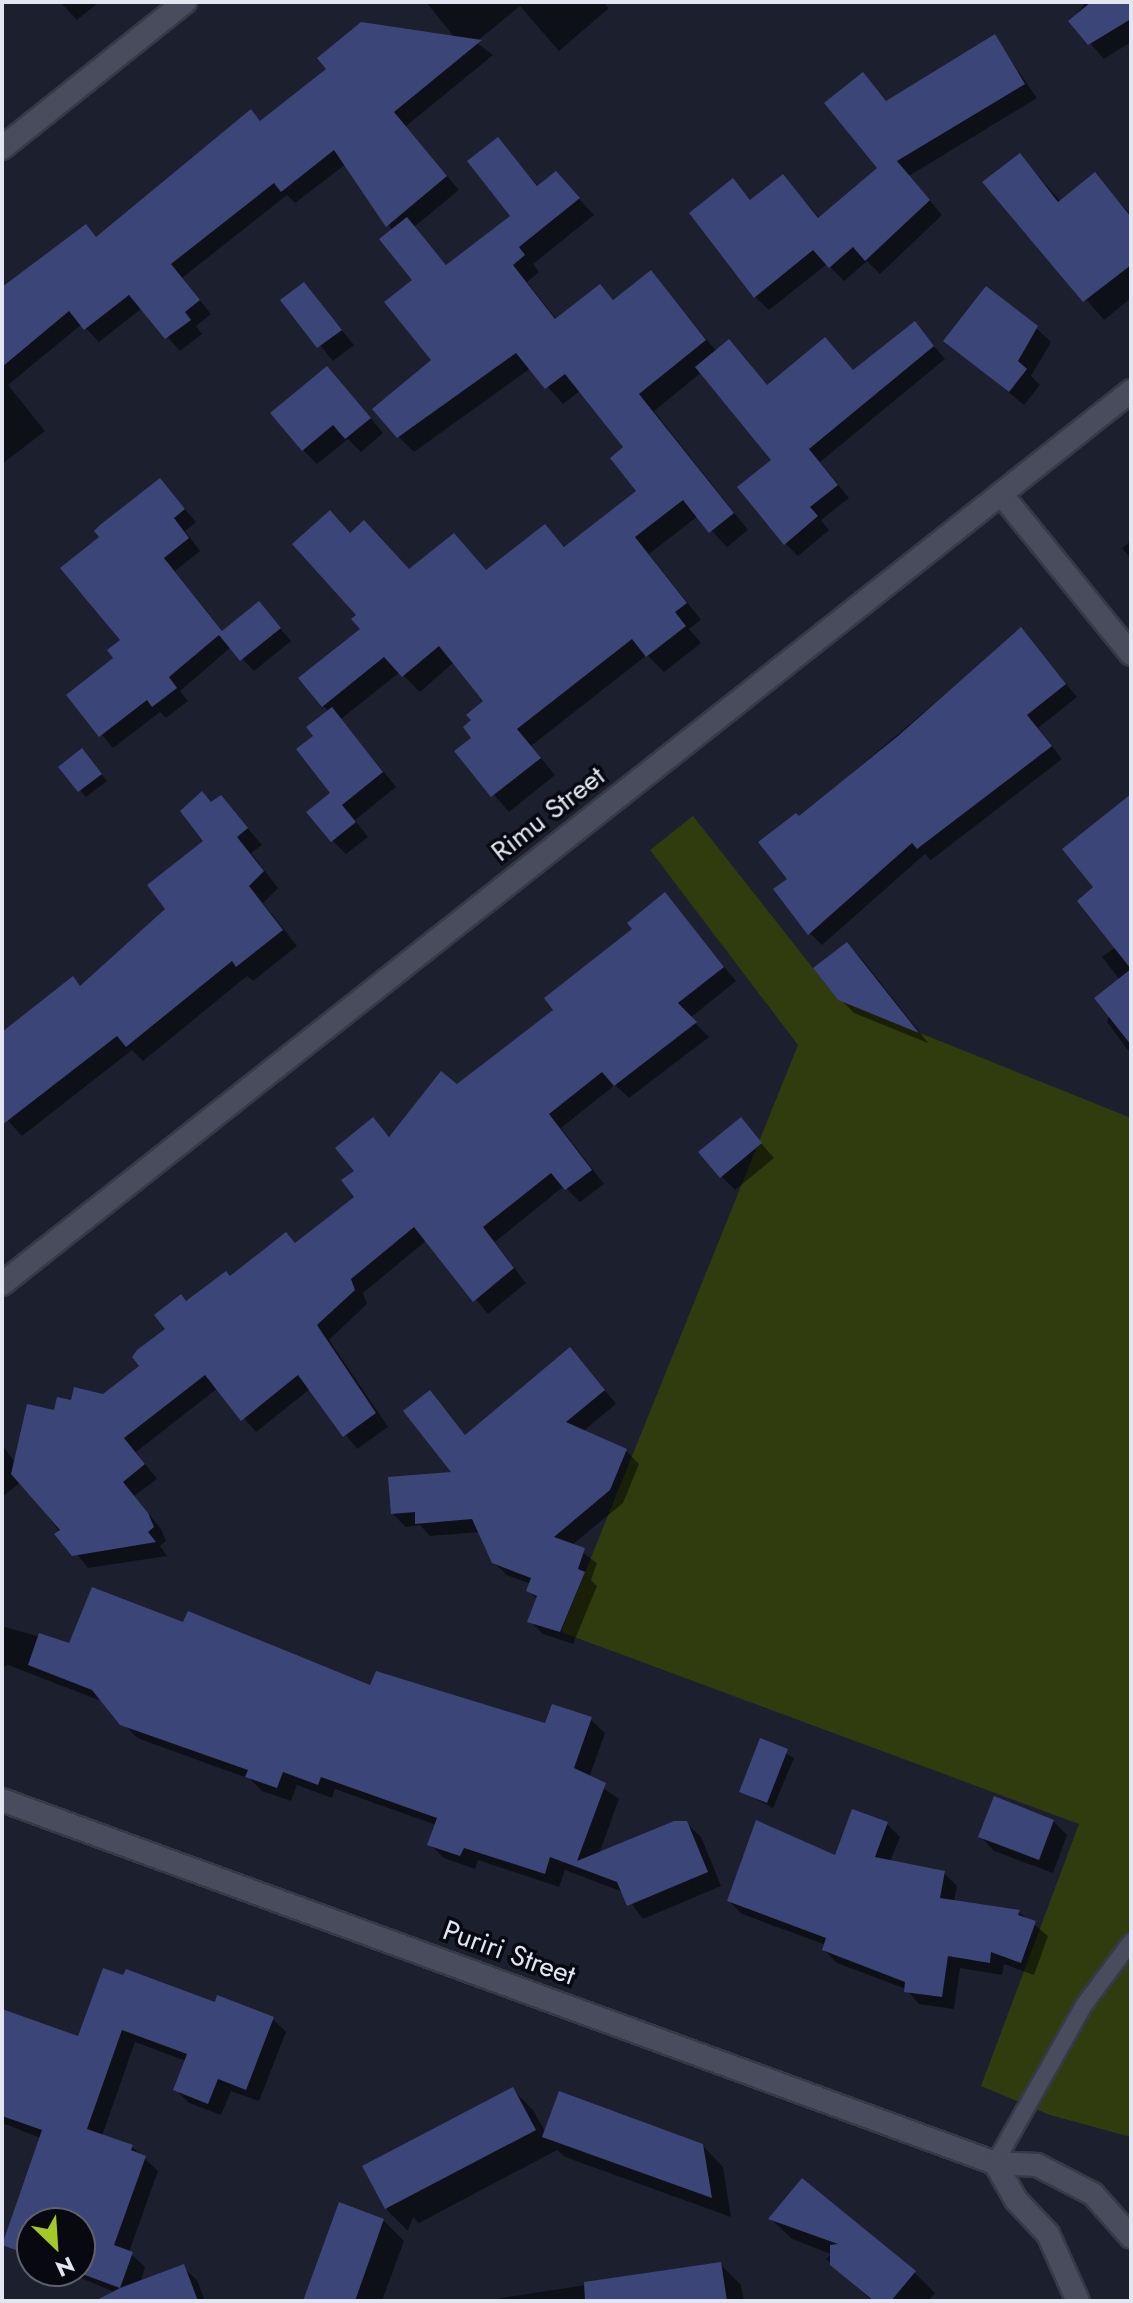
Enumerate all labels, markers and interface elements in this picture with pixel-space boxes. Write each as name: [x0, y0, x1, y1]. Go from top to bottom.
street label: Rimu Street: [485, 759, 611, 869]
street label: Puriri Street: [438, 1914, 580, 1992]
north arrow: [16, 2207, 96, 2287]
text: N: [51, 2249, 80, 2285]

